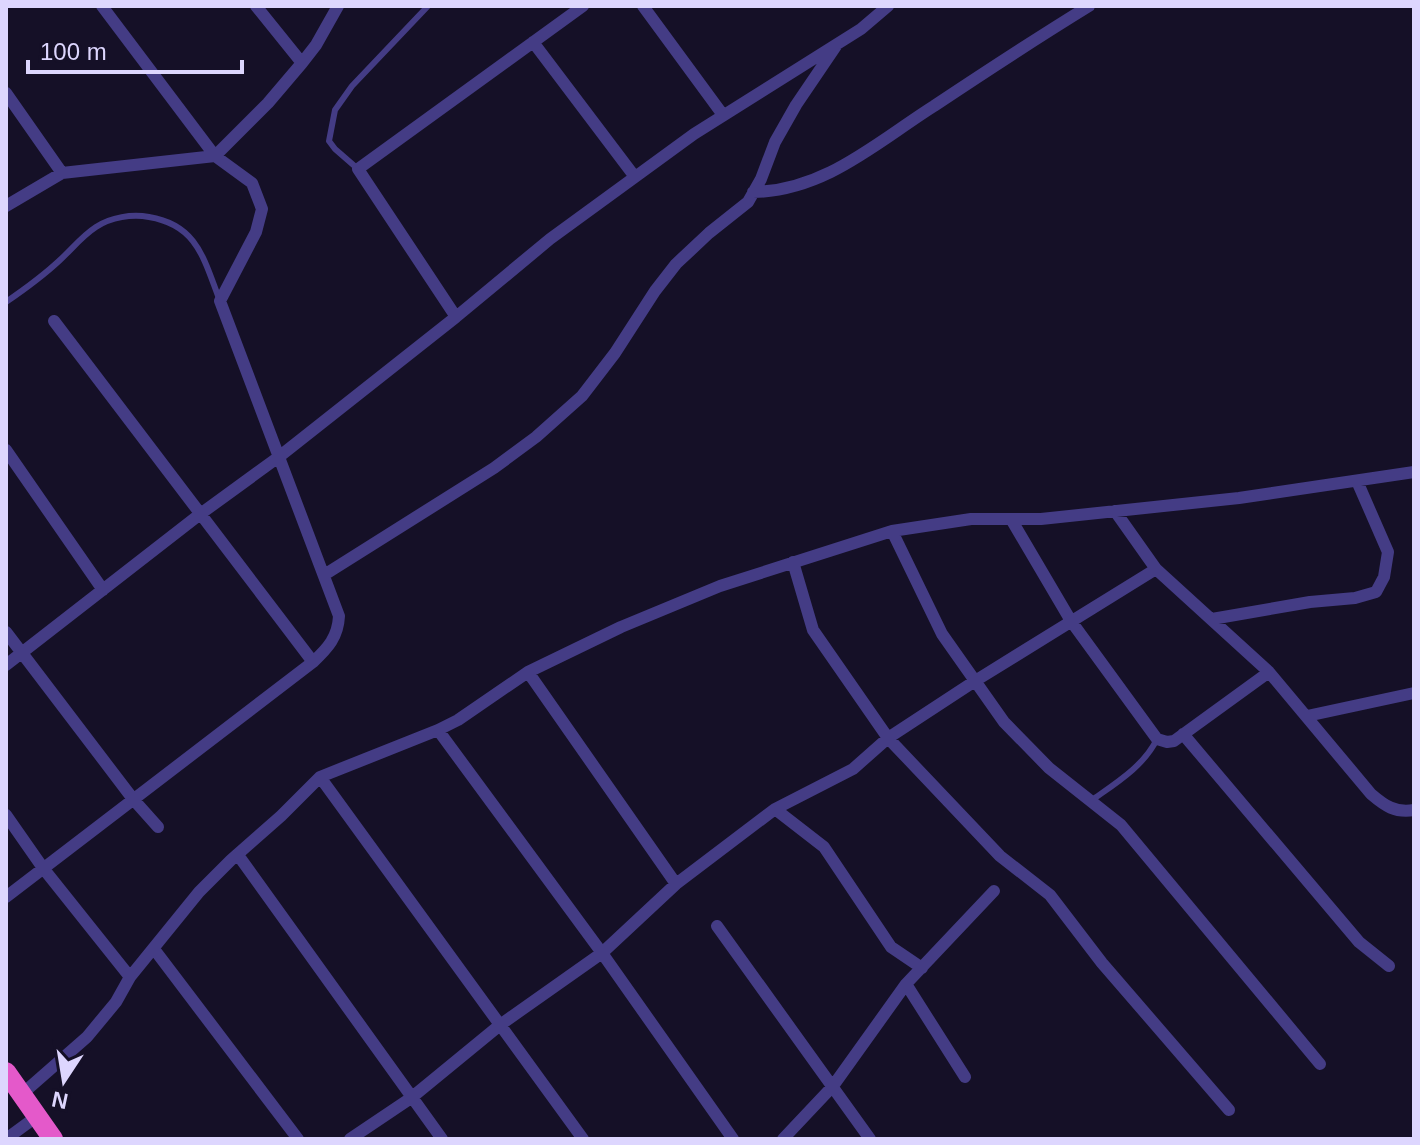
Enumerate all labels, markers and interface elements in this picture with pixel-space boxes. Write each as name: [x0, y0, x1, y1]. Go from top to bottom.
scale bar: [28, 24, 242, 74]
text: 100 m: [40, 38, 107, 65]
north arrow: [24, 1041, 104, 1121]
text: N: [50, 1086, 70, 1114]

